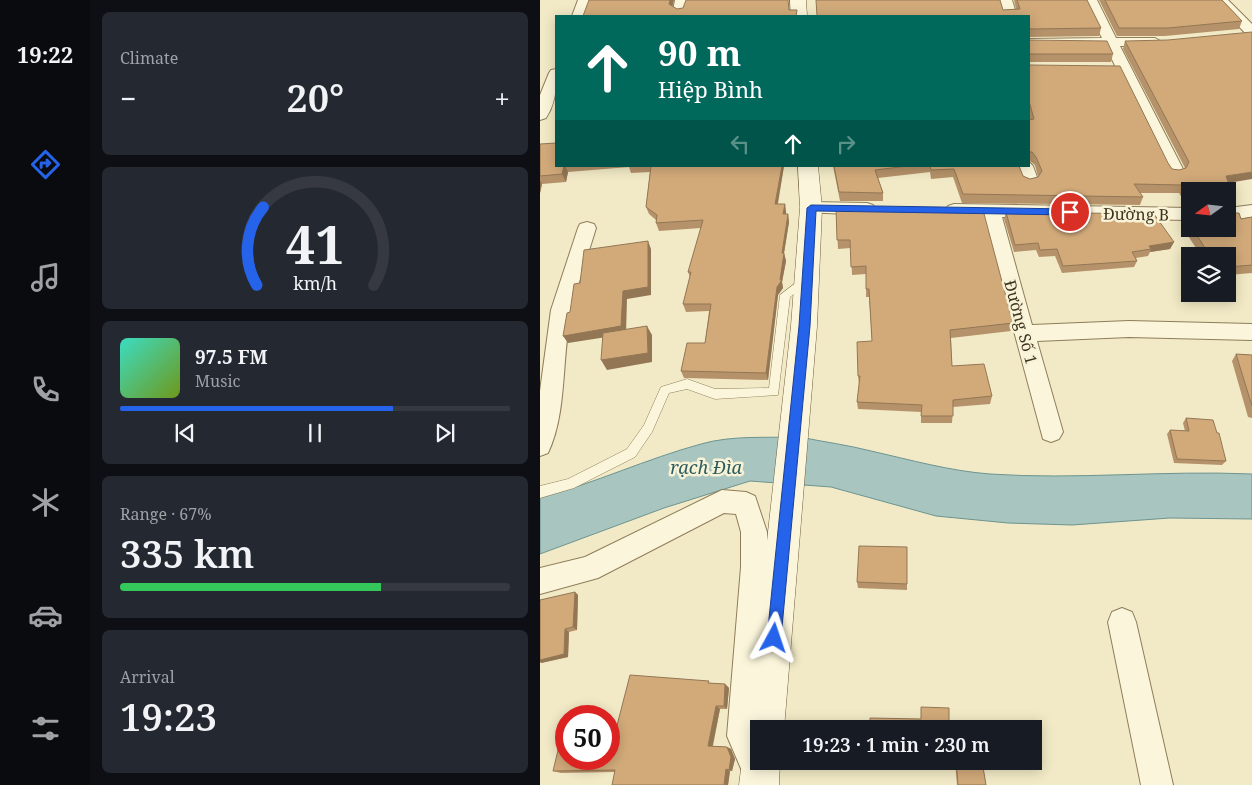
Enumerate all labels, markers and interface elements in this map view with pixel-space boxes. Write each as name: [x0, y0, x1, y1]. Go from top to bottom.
text: 90 m: [658, 29, 741, 76]
icon: ahead: [575, 35, 640, 100]
text: 19:22: [17, 39, 73, 69]
text: Climate: [120, 47, 178, 69]
text: 20°: [286, 71, 344, 123]
text: Hiệp Bình: [658, 74, 763, 104]
text: −: [120, 79, 136, 117]
text: +: [494, 79, 510, 117]
icon: left: [726, 130, 754, 158]
icon: ahead: [779, 130, 807, 158]
icon: right: [832, 130, 860, 158]
icon: directions: [28, 147, 63, 182]
north arrow: [1181, 182, 1236, 238]
map controls: [1181, 182, 1236, 302]
pin: [1049, 191, 1091, 233]
icon: arrive: [1056, 198, 1084, 226]
street label: Đường B: [1103, 202, 1169, 226]
text: 41: [286, 208, 344, 279]
button: layers: [1181, 247, 1236, 302]
icon: music: [28, 260, 63, 295]
text: km/h: [293, 271, 337, 295]
street label: Đường Số 1: [999, 277, 1043, 367]
text: 97.5 FM: [195, 344, 268, 370]
text: Music: [195, 370, 240, 392]
icon: phone: [28, 372, 63, 407]
icon: previous: [171, 419, 199, 447]
icon: pause: [301, 419, 329, 447]
icon: next: [431, 419, 459, 447]
water label: rạch Đìa: [670, 455, 742, 479]
icon: climate: [28, 485, 63, 520]
text: Range · 67%: [120, 503, 212, 525]
text: 335 km: [120, 527, 254, 579]
icon: car: [28, 598, 63, 633]
position arrow: [747, 611, 799, 663]
text: Arrival: [120, 666, 175, 688]
text: 19:23: [120, 690, 217, 742]
speed limit sign: 50: [555, 705, 620, 770]
icon: filters: [28, 711, 63, 746]
text: 19:23 · 1 min · 230 m: [802, 732, 990, 758]

